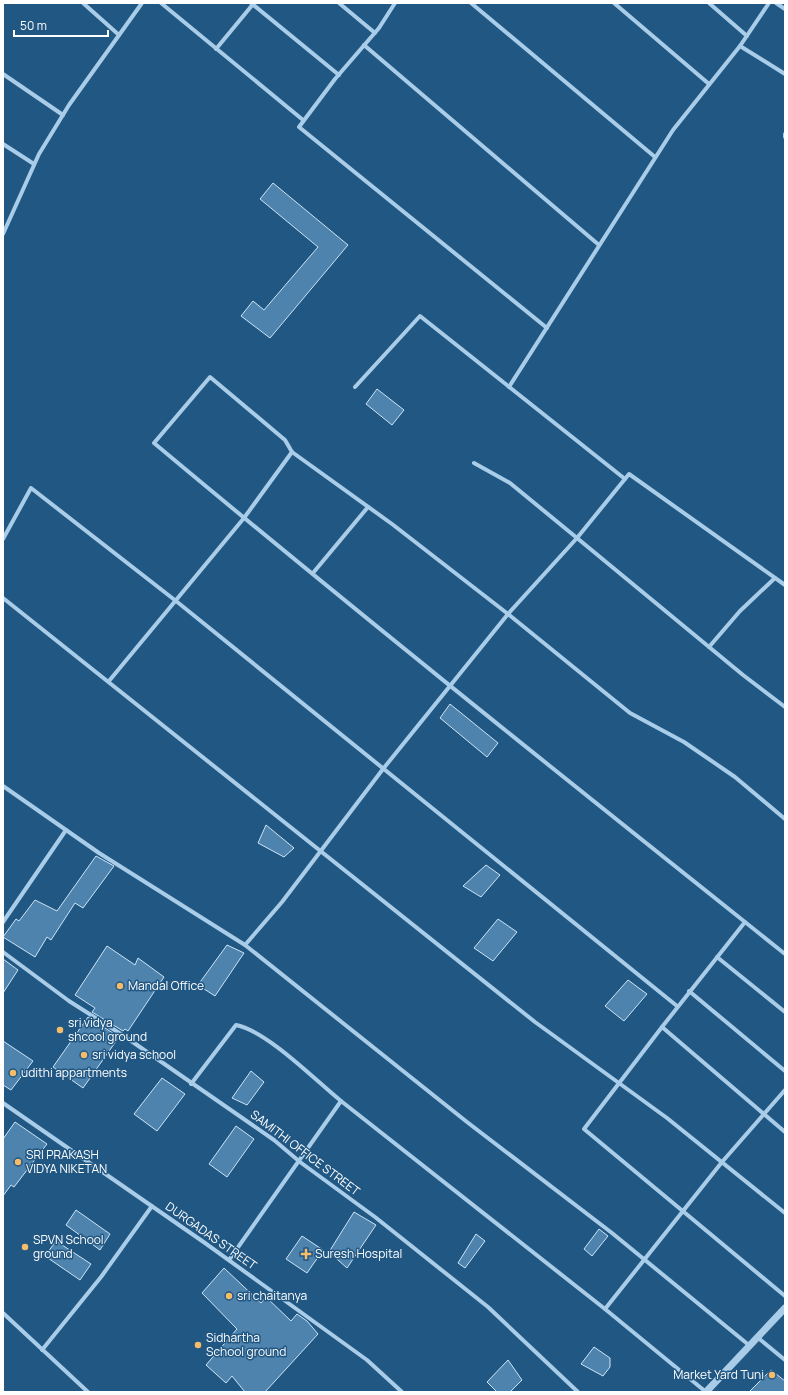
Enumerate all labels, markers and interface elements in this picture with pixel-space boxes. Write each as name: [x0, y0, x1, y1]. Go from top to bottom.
scale bar: [14, 12, 108, 38]
text: 50 m: [20, 17, 47, 34]
place label: Mandal Office: [128, 977, 204, 994]
marker: Mandal Office: [115, 981, 125, 991]
place label: sri vidya shcool ground: [68, 1014, 147, 1045]
marker: sri vidya shcool ground: [55, 1025, 65, 1035]
place label: sri vidya school: [92, 1046, 176, 1063]
marker: sri vidya school: [79, 1050, 89, 1060]
place label: udithi appartments: [21, 1064, 127, 1081]
marker: udithi appartments: [8, 1068, 18, 1078]
street label: SAMITHI OFFICE STREET: [247, 1106, 364, 1200]
place label: SRI PRAKASH VIDYA NIKETAN: [26, 1146, 107, 1177]
marker: SRI PRAKASH VIDYA NIKETAN: [13, 1157, 23, 1167]
street label: DURGADAS STREET: [162, 1198, 261, 1274]
place label: SPVN School ground: [33, 1231, 104, 1262]
marker: SPVN School ground: [20, 1242, 30, 1252]
place label: Suresh Hospital: [315, 1245, 402, 1262]
marker: Suresh Hospital: [300, 1248, 312, 1260]
place label: sri chaitanya: [237, 1287, 307, 1304]
marker: sri chaitanya: [224, 1291, 234, 1301]
place label: Sidhartha School ground: [206, 1329, 286, 1360]
marker: Sidhartha School ground: [193, 1340, 203, 1350]
place label: Market Yard Tuni: [673, 1366, 764, 1383]
marker: Market Yard Tuni: [767, 1370, 777, 1380]

